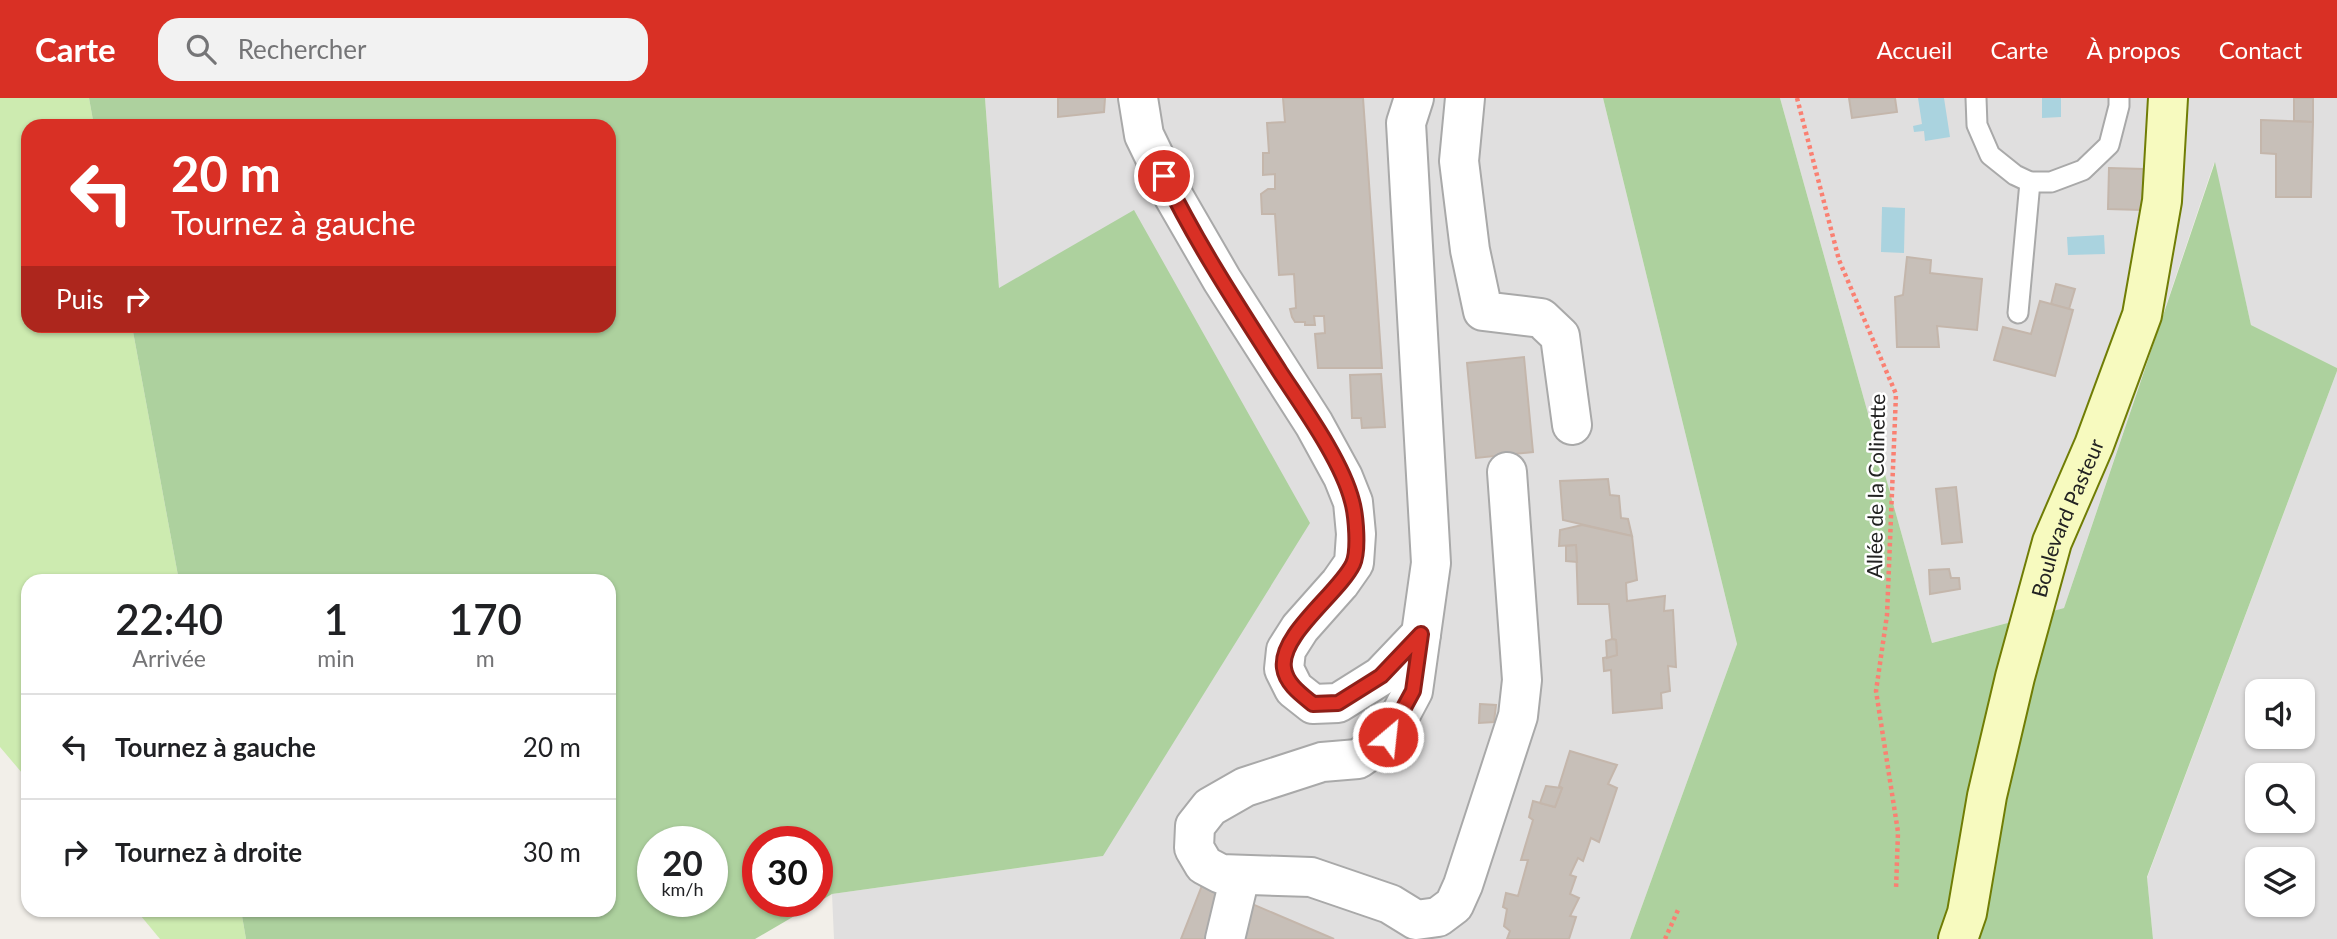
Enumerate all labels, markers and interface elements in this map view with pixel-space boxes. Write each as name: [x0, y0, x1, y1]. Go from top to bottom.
search box: [158, 18, 648, 81]
text: Carte: [35, 29, 116, 69]
icon: search: [182, 30, 220, 68]
text: Rechercher: [238, 33, 367, 65]
text: Accueil: [1876, 35, 1952, 64]
text: Carte: [1990, 35, 2048, 64]
text: À propos: [2086, 35, 2181, 64]
text: Contact: [2219, 35, 2302, 64]
text: 20 m: [171, 144, 281, 202]
pin: [1134, 146, 1194, 206]
icon: left: [56, 147, 147, 238]
icon: arrive: [1145, 157, 1183, 195]
text: Tournez à gauche: [171, 203, 416, 242]
icon: right: [118, 280, 156, 318]
text: Puis: [56, 283, 104, 315]
street label: Allée de la Colinette: [1861, 394, 1889, 578]
street label: Boulevard Pasteur: [2025, 435, 2108, 600]
text: 22:40: [115, 594, 223, 644]
text: 1: [324, 594, 348, 644]
text: 170: [449, 594, 522, 644]
text: Arrivée: [132, 644, 206, 672]
text: min: [317, 644, 355, 672]
text: m: [476, 644, 495, 672]
map controls: [2245, 679, 2315, 917]
button: sound: [2245, 679, 2315, 749]
position arrow: [1351, 700, 1425, 774]
icon: left: [56, 728, 94, 766]
text: Tournez à gauche: [115, 731, 316, 763]
text: 20 m: [523, 731, 581, 763]
button: search: [2245, 763, 2315, 833]
speed limit sign: 30: [742, 826, 833, 917]
icon: right: [56, 833, 94, 871]
text: Tournez à droite: [115, 836, 302, 868]
text: 30 m: [523, 836, 581, 868]
text: 20: [662, 841, 703, 883]
button: layers: [2245, 847, 2315, 917]
text: km/h: [661, 878, 704, 900]

